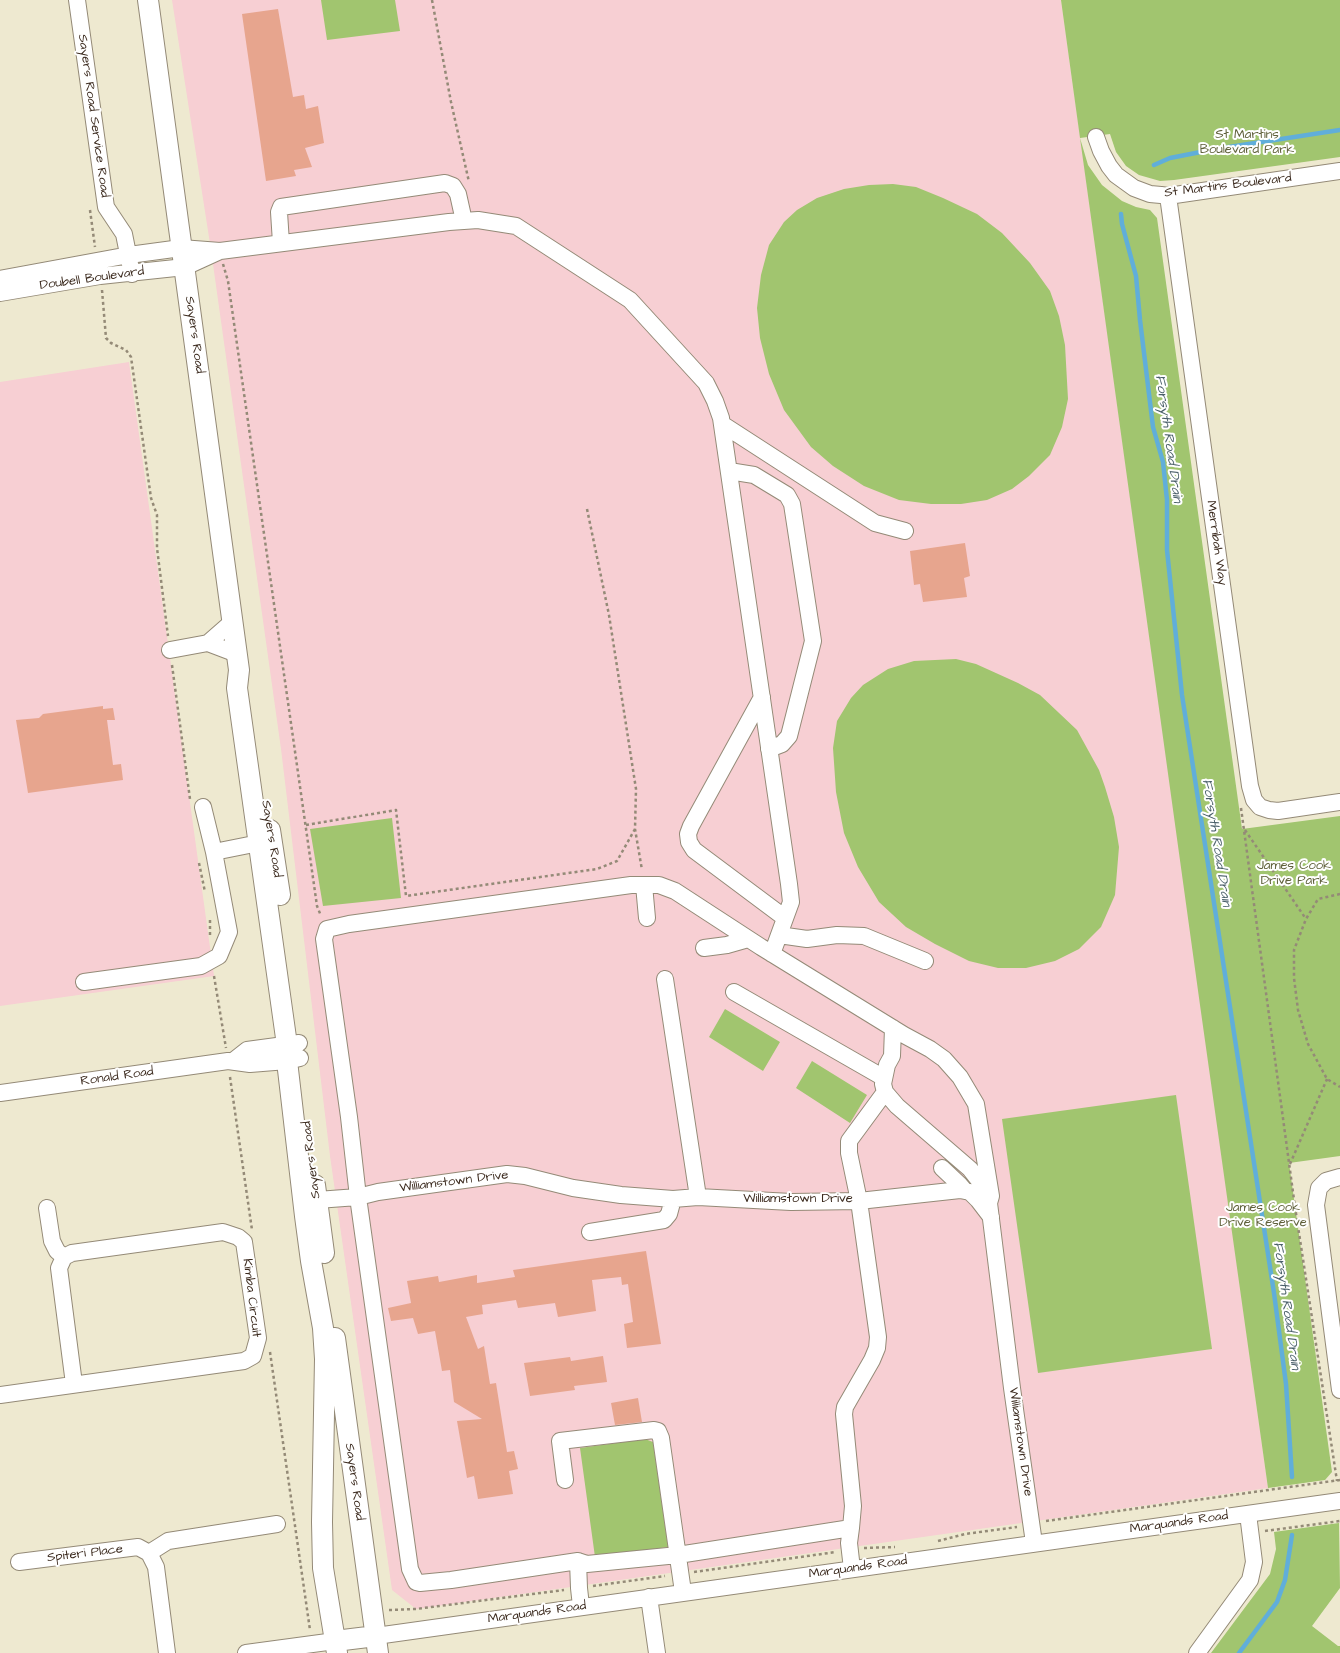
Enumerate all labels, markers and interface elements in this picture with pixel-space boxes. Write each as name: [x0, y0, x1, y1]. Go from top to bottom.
street label: Sayers Road Service Road: [74, 33, 112, 199]
park label: St Martins Boulevard Park: [1200, 127, 1294, 158]
street label: St Martins Boulevard: [1163, 170, 1293, 202]
street label: Doubell Boulevard: [39, 264, 145, 294]
street label: Sayers Road: [181, 295, 207, 375]
water label: Forsyth Road Drain: [1151, 374, 1185, 504]
street label: Merribah Way: [1202, 500, 1230, 586]
water label: Forsyth Road Drain: [1198, 778, 1234, 908]
street label: Sayers Road: [257, 799, 285, 879]
park label: James Cook Drive Park: [1257, 858, 1331, 889]
street label: Ronald Road: [80, 1064, 154, 1090]
street label: Sayers Road: [300, 1120, 324, 1200]
street label: Williamstown Drive: [399, 1168, 509, 1196]
street label: Williamstown Drive: [743, 1191, 853, 1207]
park label: James Cook Drive Reserve: [1219, 1200, 1307, 1231]
water label: Forsyth Road Drain: [1269, 1241, 1303, 1371]
street label: Kimba Circuit: [238, 1258, 264, 1338]
street label: Williamstown Drive: [1005, 1387, 1035, 1497]
street label: Sayers Road: [341, 1442, 367, 1522]
street label: Marquands Road: [1129, 1508, 1229, 1538]
street label: Spiteri Place: [46, 1542, 124, 1566]
street label: Marquands Road: [808, 1553, 908, 1583]
street label: Marquands Road: [487, 1598, 587, 1628]

